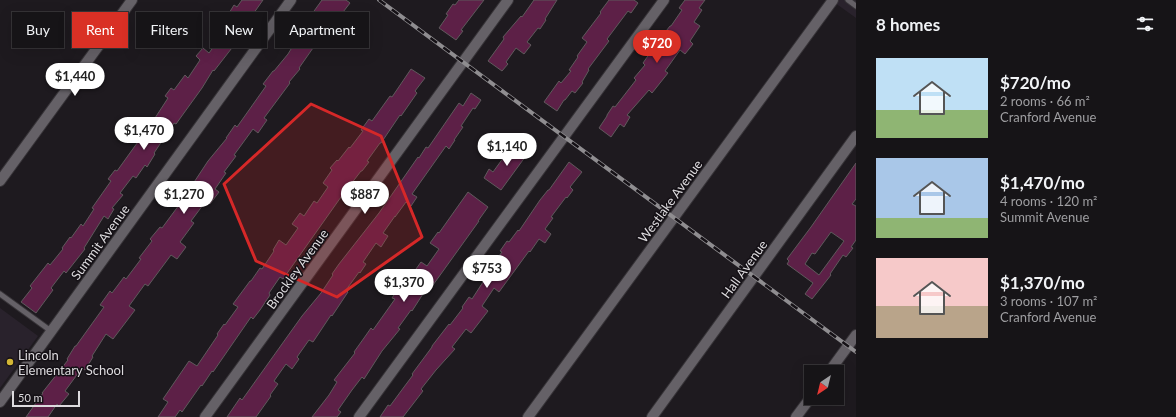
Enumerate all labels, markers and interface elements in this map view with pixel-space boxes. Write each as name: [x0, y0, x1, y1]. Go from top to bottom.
chip: Buy: [12, 12, 64, 48]
chip: Rent: [72, 12, 128, 48]
chip: Filters: [136, 12, 202, 48]
chip: New: [210, 12, 267, 48]
chip: Apartment: [275, 12, 369, 48]
icon: filters: [1134, 13, 1156, 35]
text: 8 homes: [876, 14, 940, 35]
pin: $720: [633, 30, 681, 64]
text: $720: [642, 35, 672, 51]
pin: $1,440: [42, 63, 108, 97]
text: $1,440: [55, 68, 95, 84]
text: $720/mo: [1000, 72, 1071, 93]
icon: home: [908, 74, 956, 122]
text: 2 rooms · 66 m²: [1000, 93, 1090, 109]
text: Cranford Avenue: [1000, 109, 1096, 125]
pin: $1,470: [111, 117, 177, 151]
text: $1,470: [124, 122, 164, 138]
pin: $1,140: [474, 133, 540, 167]
text: $1,140: [487, 138, 527, 154]
street label: Westlake Avenue: [635, 156, 705, 246]
text: $1,470/mo: [1000, 172, 1085, 193]
icon: home: [908, 174, 956, 222]
pin: $1,270: [151, 181, 217, 215]
pin: $887: [341, 181, 389, 215]
text: $1,270: [164, 186, 204, 202]
text: $887: [350, 186, 380, 202]
text: 4 rooms · 120 m²: [1000, 193, 1097, 209]
street label: Summit Avenue: [67, 201, 133, 283]
text: Summit Avenue: [1000, 209, 1089, 225]
street label: Brockley Avenue: [263, 226, 331, 312]
street label: Hall Avenue: [717, 237, 771, 301]
pin: $753: [463, 255, 511, 289]
text: $753: [472, 260, 502, 276]
pin: $1,370: [371, 269, 437, 303]
text: $1,370/mo: [1000, 272, 1085, 293]
text: $1,370: [384, 274, 424, 290]
icon: home: [908, 274, 956, 322]
text: 3 rooms · 107 m²: [1000, 293, 1097, 309]
text: Cranford Avenue: [1000, 309, 1096, 325]
place label: Lincoln Elementary School: [18, 347, 124, 378]
marker: Lincoln Elementary School: [5, 357, 15, 367]
north arrow: [804, 365, 844, 405]
map controls: [804, 365, 844, 405]
scale bar: [12, 389, 80, 408]
text: 50 m: [18, 391, 43, 404]

